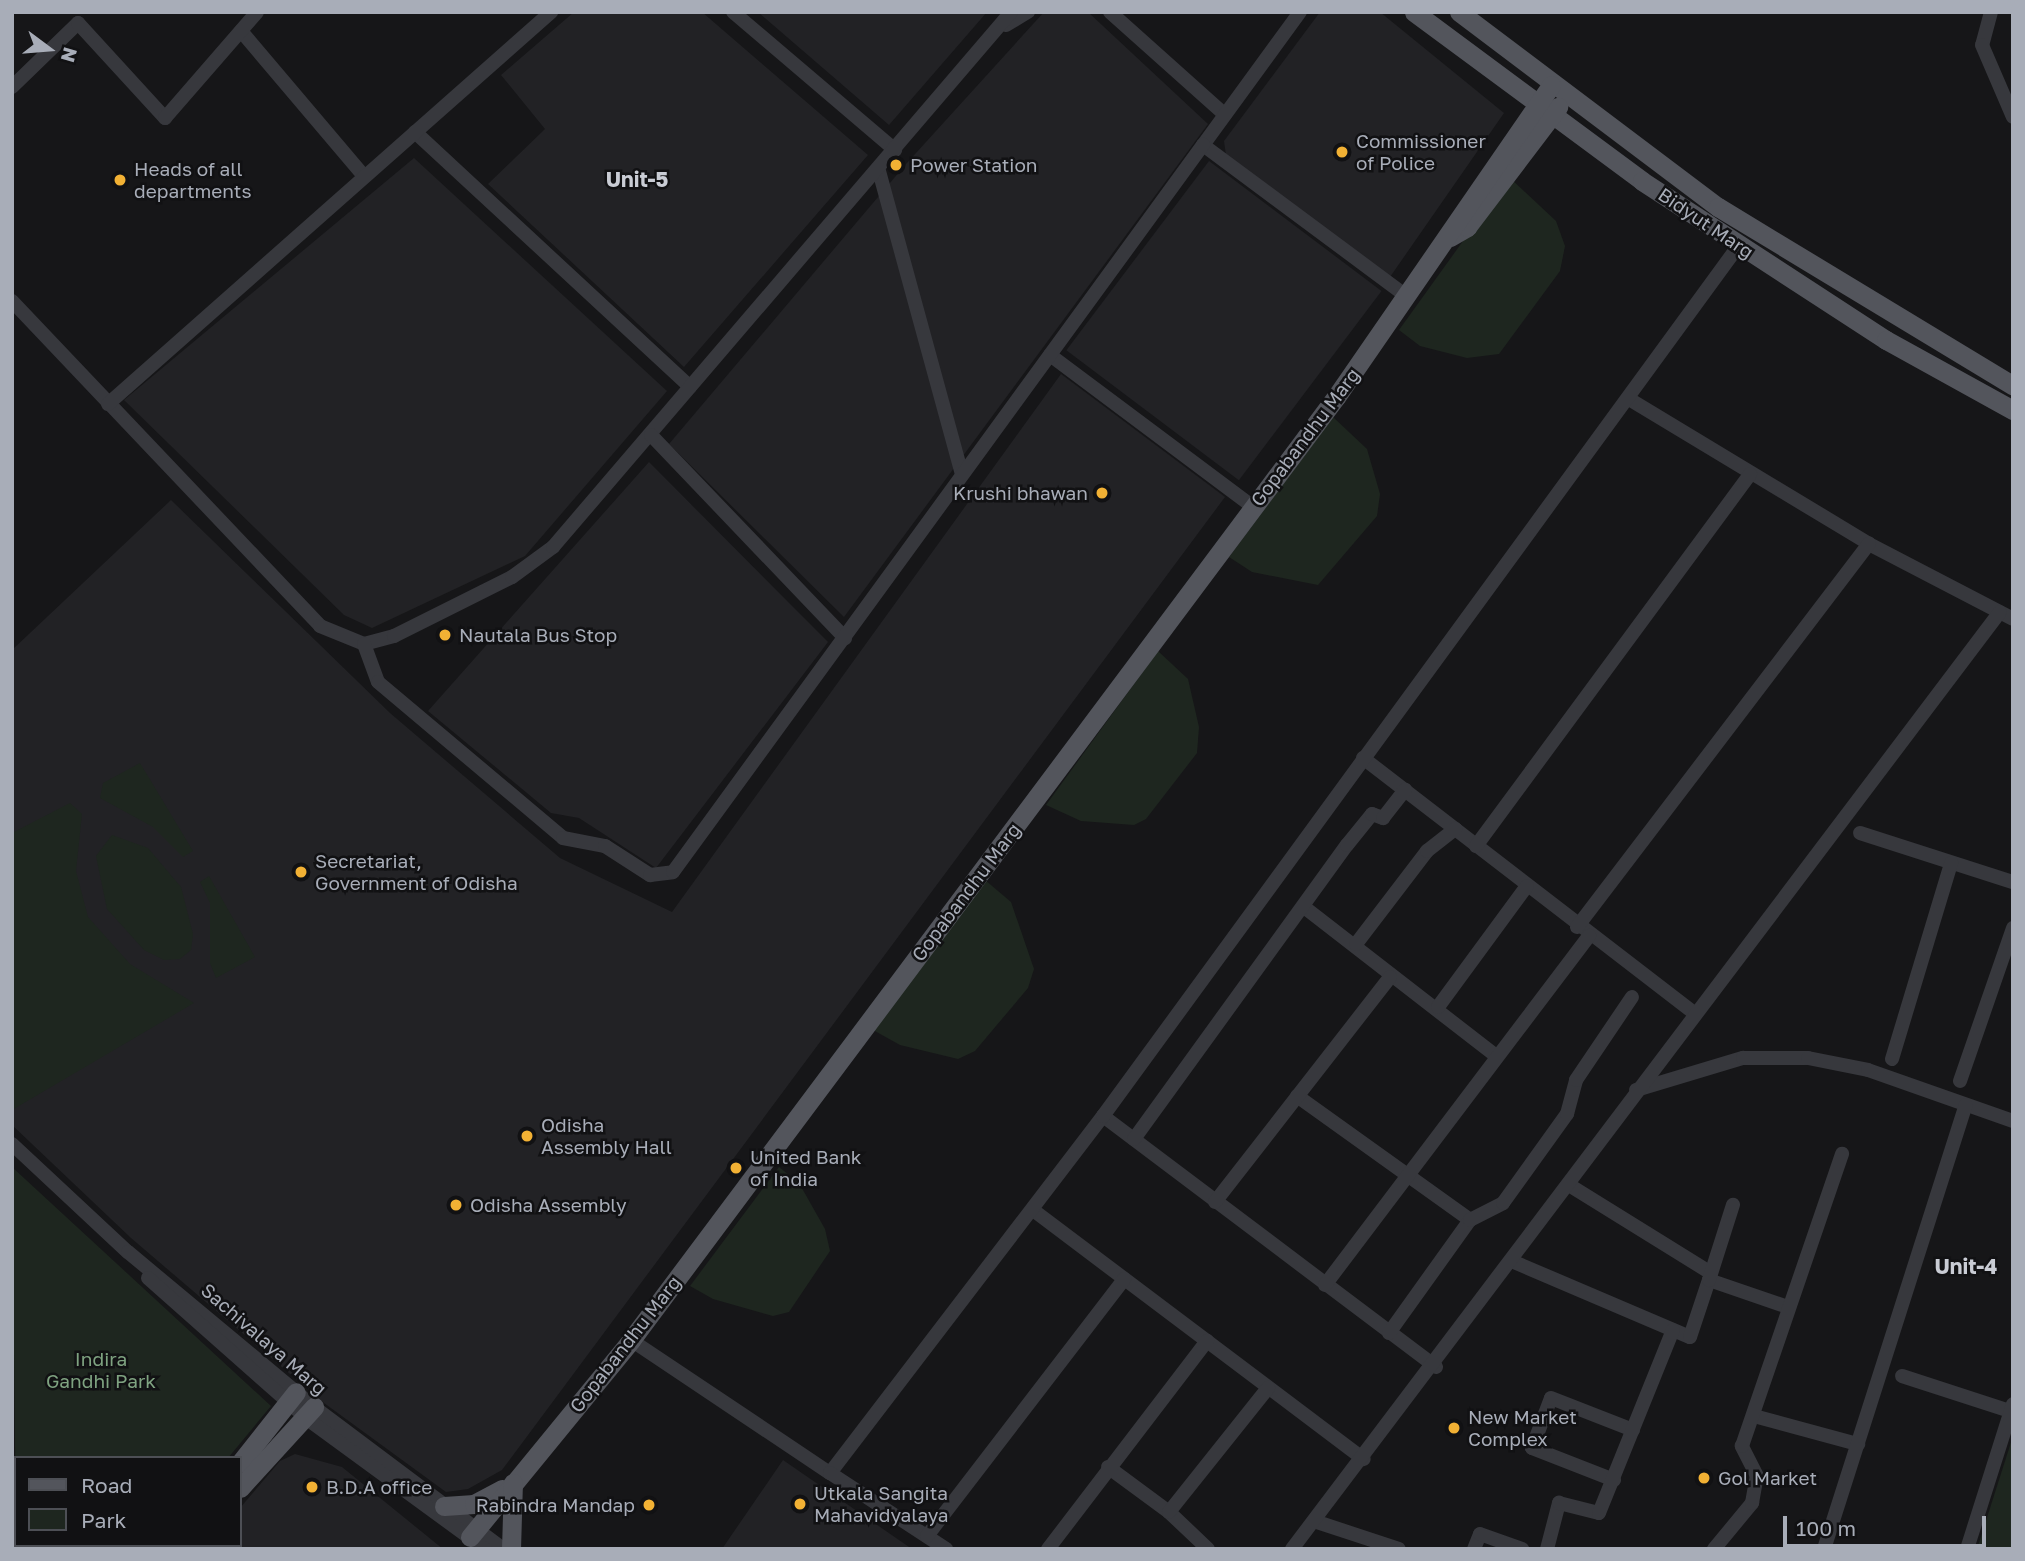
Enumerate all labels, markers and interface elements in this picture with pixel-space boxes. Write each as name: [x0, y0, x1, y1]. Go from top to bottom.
north arrow: [14, 14, 84, 84]
text: N: [57, 45, 83, 65]
place label: Commissioner of Police: [1356, 130, 1486, 174]
marker: Commissioner of Police: [1334, 144, 1350, 160]
place label: Power Station: [910, 154, 1038, 176]
marker: Power Station: [888, 157, 904, 173]
place label: Heads of all departments: [134, 158, 252, 202]
district label: Unit-5: [606, 166, 668, 192]
marker: Heads of all departments: [112, 172, 128, 188]
street label: Bidyut Marg: [1654, 183, 1758, 263]
street label: Gopabandhu Marg: [1246, 363, 1364, 511]
place label: Krushi bhawan: [953, 482, 1088, 504]
marker: Krushi bhawan: [1094, 485, 1110, 501]
place label: Nautala Bus Stop: [459, 624, 617, 646]
marker: Nautala Bus Stop: [437, 627, 453, 643]
street label: Gopabandhu Marg: [907, 818, 1025, 966]
place label: Secretariat, Government of Odisha: [315, 850, 518, 894]
marker: Secretariat, Government of Odisha: [293, 864, 309, 880]
place label: Odisha Assembly Hall: [541, 1114, 672, 1158]
marker: Odisha Assembly Hall: [519, 1128, 535, 1144]
place label: United Bank of India: [750, 1146, 862, 1190]
marker: United Bank of India: [728, 1160, 744, 1176]
place label: Odisha Assembly: [470, 1194, 627, 1216]
marker: Odisha Assembly: [448, 1197, 464, 1213]
district label: Unit-4: [1935, 1253, 1997, 1279]
street label: Gopabandhu Marg: [565, 1271, 685, 1417]
street label: Sachivalaya Marg: [197, 1278, 331, 1400]
park label: Indira Gandhi Park: [46, 1348, 156, 1392]
place label: New Market Complex: [1468, 1406, 1577, 1450]
marker: New Market Complex: [1446, 1420, 1462, 1436]
legend: [14, 1456, 242, 1547]
place label: Gol Market: [1718, 1467, 1817, 1489]
marker: Gol Market: [1696, 1470, 1712, 1486]
text: Road: [81, 1472, 132, 1498]
place label: B.D.A office: [326, 1476, 432, 1498]
marker: B.D.A office: [304, 1479, 320, 1495]
place label: Utkala Sangita Mahavidyalaya: [814, 1482, 949, 1526]
place label: Rabindra Mandap: [476, 1494, 635, 1516]
marker: Utkala Sangita Mahavidyalaya: [792, 1496, 808, 1512]
marker: Rabindra Mandap: [641, 1497, 657, 1513]
scale bar: [1787, 1502, 1990, 1546]
text: Park: [81, 1507, 126, 1533]
text: 100 m: [1796, 1515, 1856, 1541]

